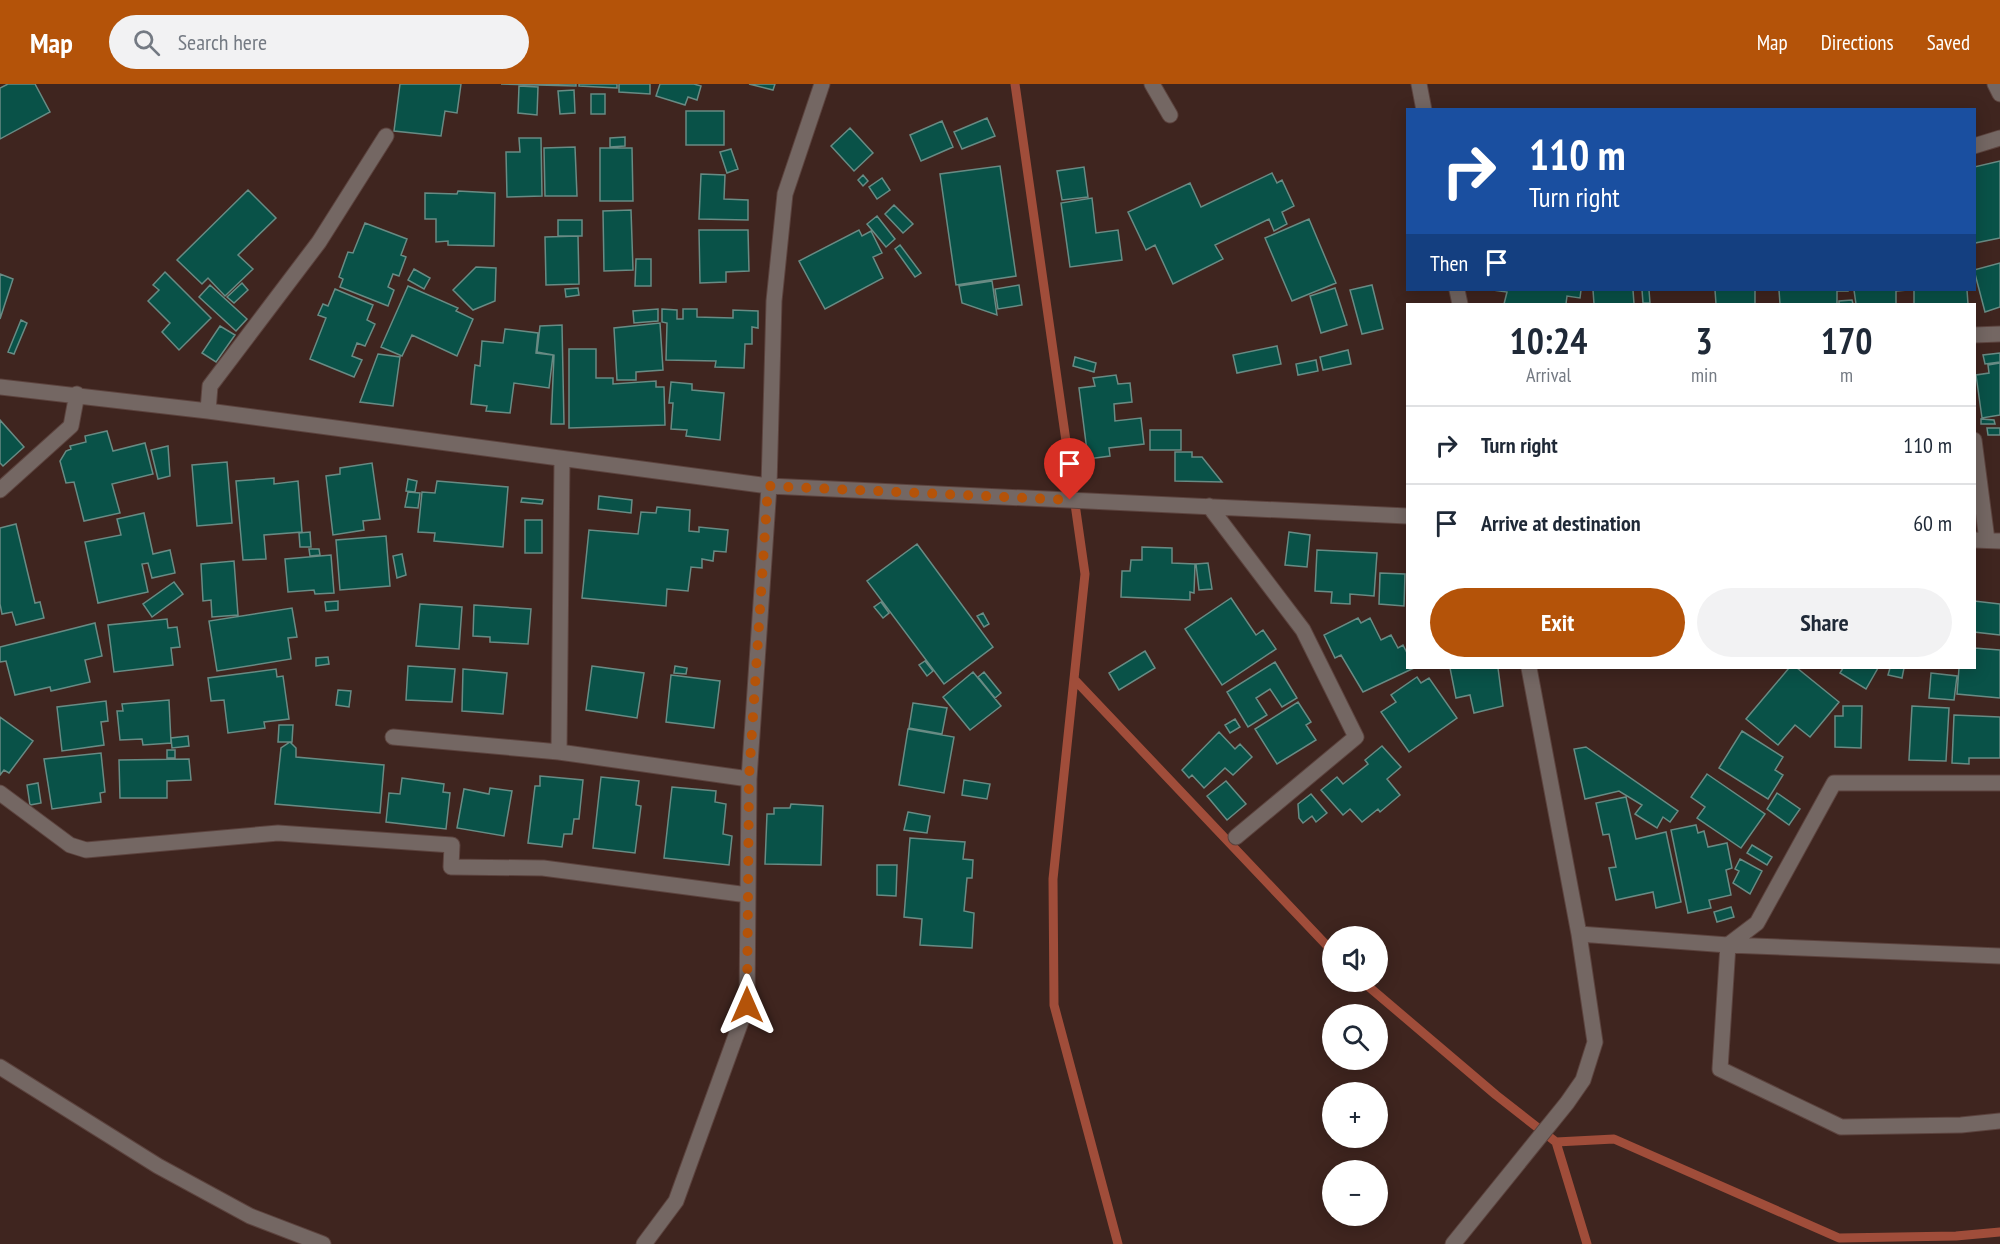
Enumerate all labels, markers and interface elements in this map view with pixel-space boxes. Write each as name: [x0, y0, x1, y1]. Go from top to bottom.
search box: [109, 15, 529, 69]
text: Map: [30, 24, 73, 61]
icon: search: [130, 26, 163, 59]
text: Search here: [178, 28, 267, 56]
text: Map: [1757, 29, 1788, 56]
text: Directions: [1821, 29, 1894, 56]
text: Saved: [1927, 29, 1970, 56]
text: 110 m: [1529, 127, 1626, 182]
icon: right: [1430, 132, 1508, 210]
text: Turn right: [1529, 180, 1620, 214]
icon: arrive: [1480, 246, 1513, 279]
text: Then: [1430, 249, 1468, 277]
text: 10:24: [1510, 317, 1587, 364]
text: 3: [1695, 317, 1713, 364]
text: 170: [1821, 317, 1872, 364]
text: Arrival: [1526, 362, 1571, 388]
text: min: [1691, 362, 1717, 388]
text: m: [1840, 362, 1853, 388]
icon: right: [1430, 429, 1463, 462]
text: Turn right: [1481, 431, 1558, 459]
text: 110 m: [1903, 431, 1952, 459]
pin: [1044, 438, 1095, 500]
icon: arrive: [1053, 447, 1086, 480]
icon: arrive: [1430, 507, 1463, 540]
text: Arrive at destination: [1481, 509, 1641, 537]
text: 60 m: [1913, 509, 1952, 537]
button: Exit: [1430, 588, 1685, 657]
button: Share: [1697, 588, 1952, 657]
map controls: [1322, 926, 1388, 1226]
button: sound: [1322, 926, 1388, 992]
position arrow: [715, 973, 779, 1037]
button: search: [1322, 1004, 1388, 1070]
button: +: [1322, 1082, 1388, 1148]
button: −: [1322, 1160, 1388, 1226]

